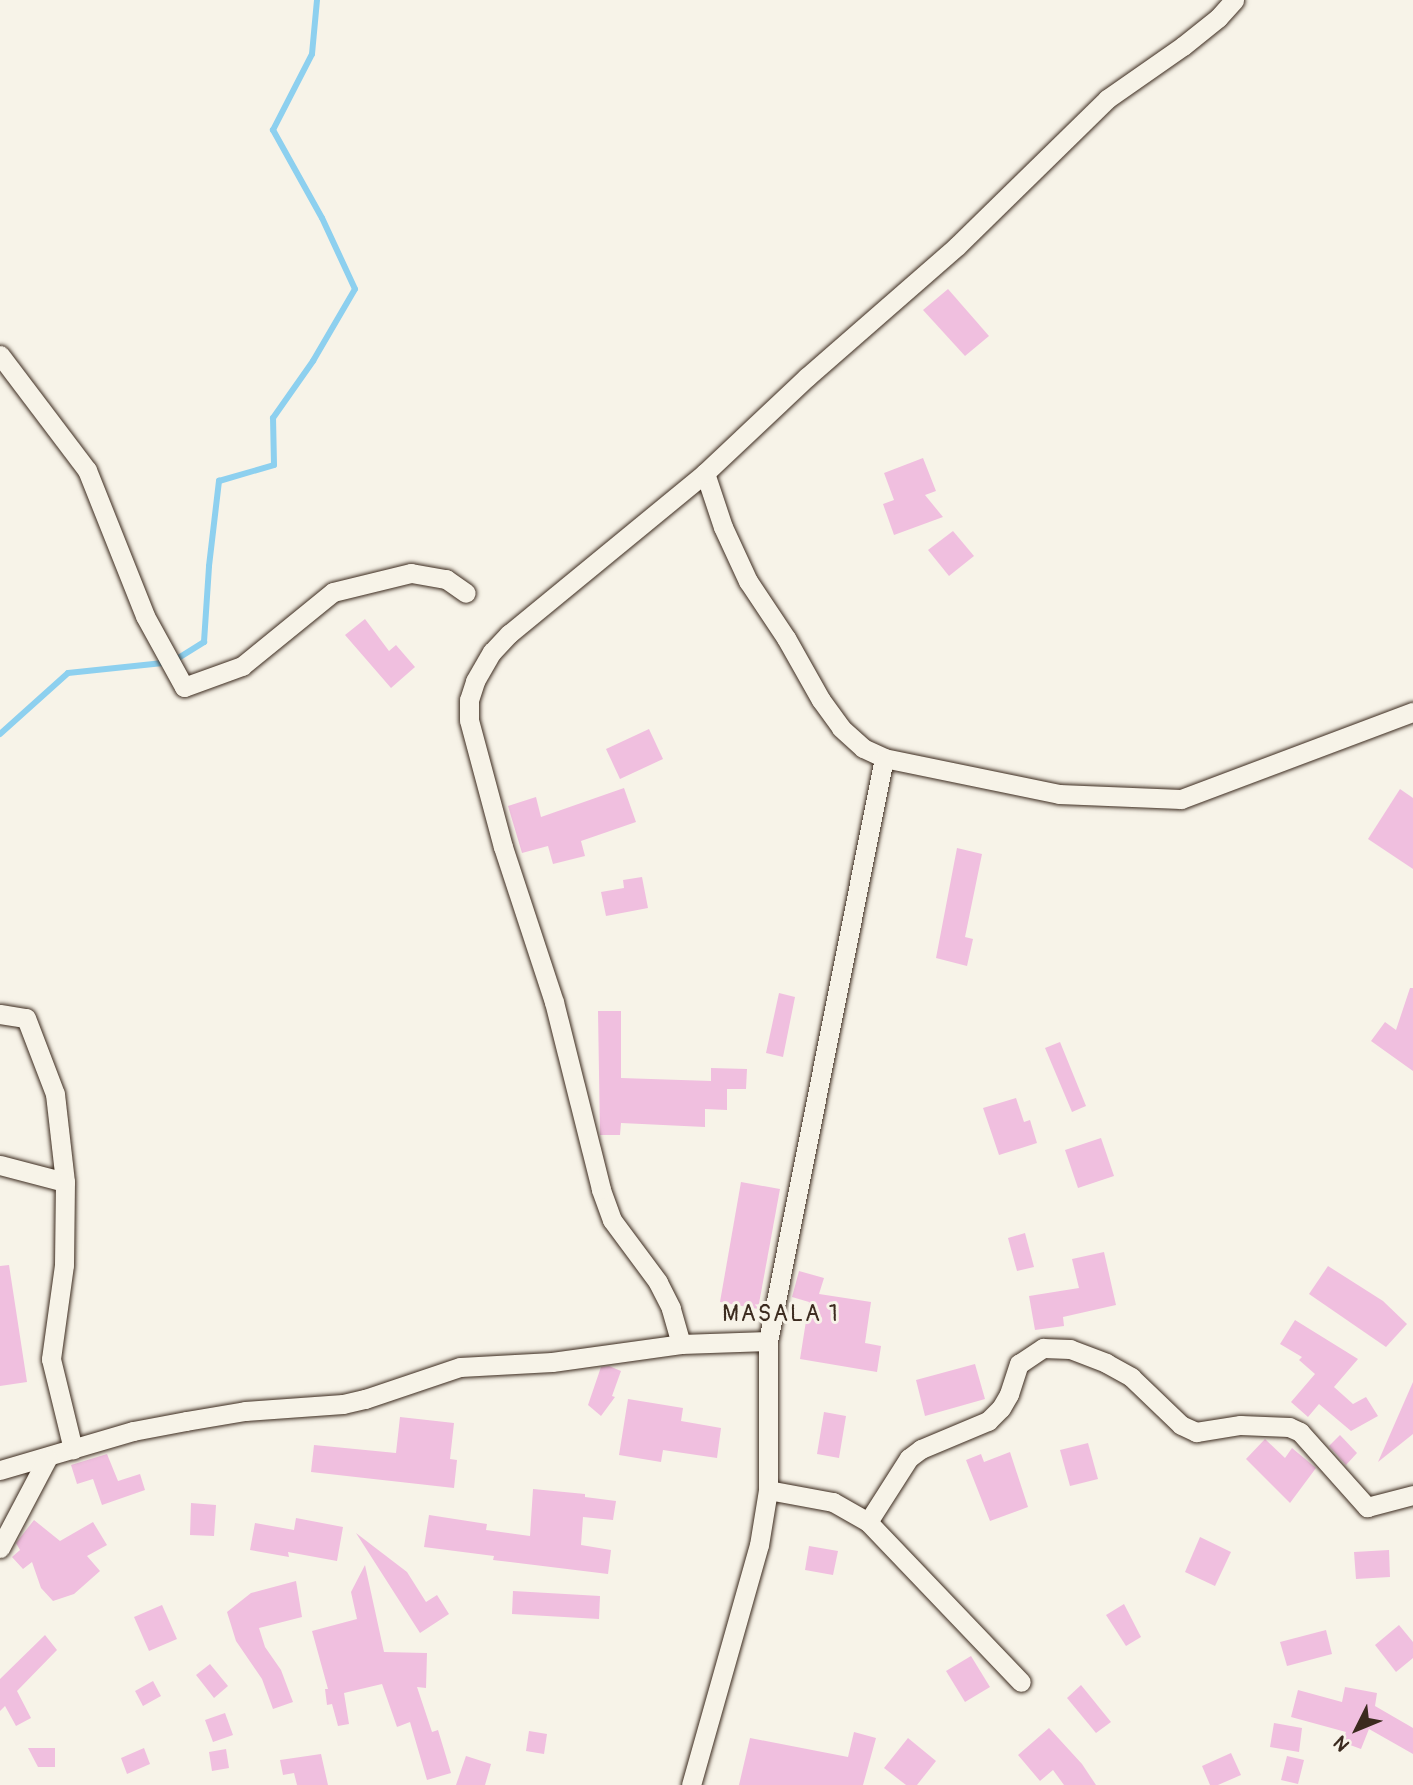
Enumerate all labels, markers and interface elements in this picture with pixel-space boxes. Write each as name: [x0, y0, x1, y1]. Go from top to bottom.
district label: MASALA 1: [723, 1300, 839, 1328]
north arrow: [1322, 1694, 1392, 1764]
text: N: [1328, 1730, 1355, 1756]

